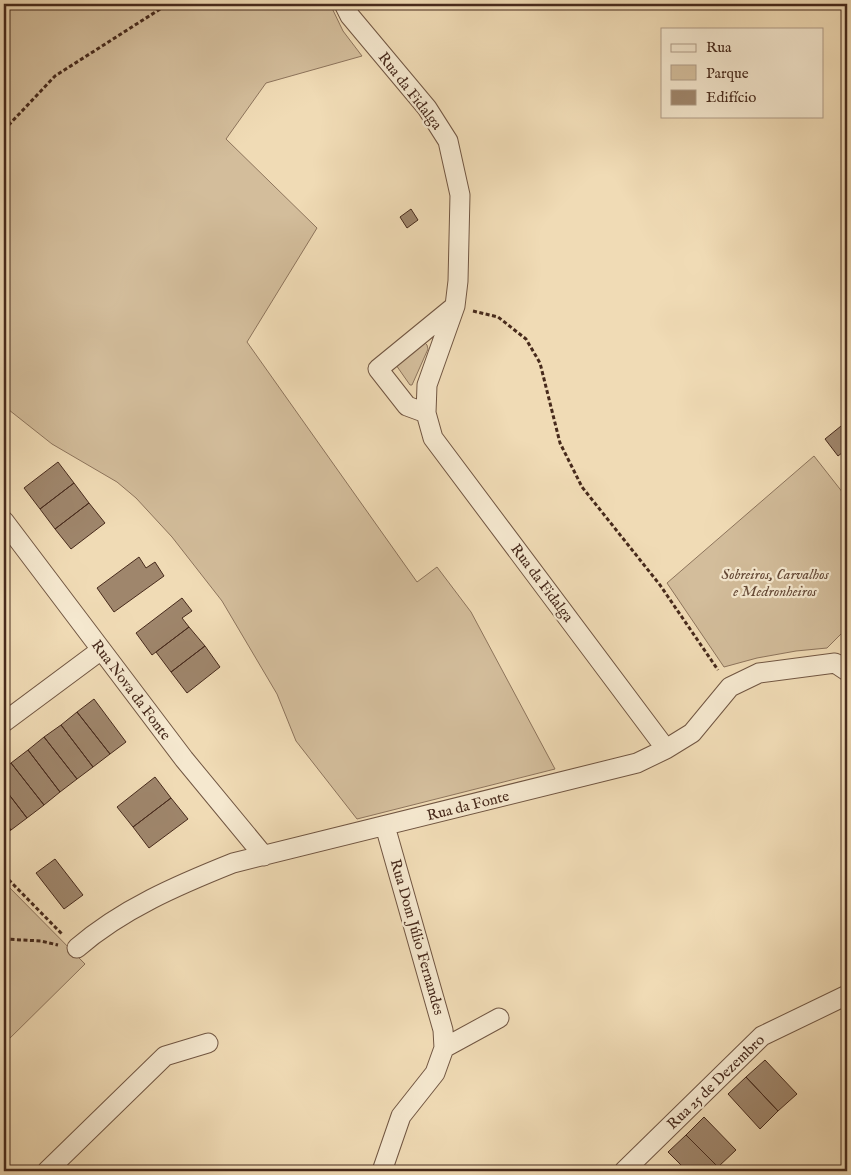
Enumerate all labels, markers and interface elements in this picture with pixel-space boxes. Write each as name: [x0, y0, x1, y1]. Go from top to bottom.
legend: [661, 28, 824, 118]
text: Rua: [706, 38, 732, 57]
street label: Rua da Fidalga: [374, 48, 447, 134]
text: Parque: [706, 64, 749, 83]
text: Edifício: [706, 88, 756, 107]
street label: Rua da Fidalga: [506, 540, 578, 626]
park label: Sobreiros, Carvalhos e Medronheiros: [721, 565, 830, 601]
street label: Rua Nova da Fonte: [87, 636, 175, 744]
street label: Rua da Fonte: [425, 787, 511, 825]
street label: Rua Dom Júlio Fernandes: [386, 857, 448, 1017]
street label: Rua 25 de Dezembro: [663, 1031, 769, 1133]

